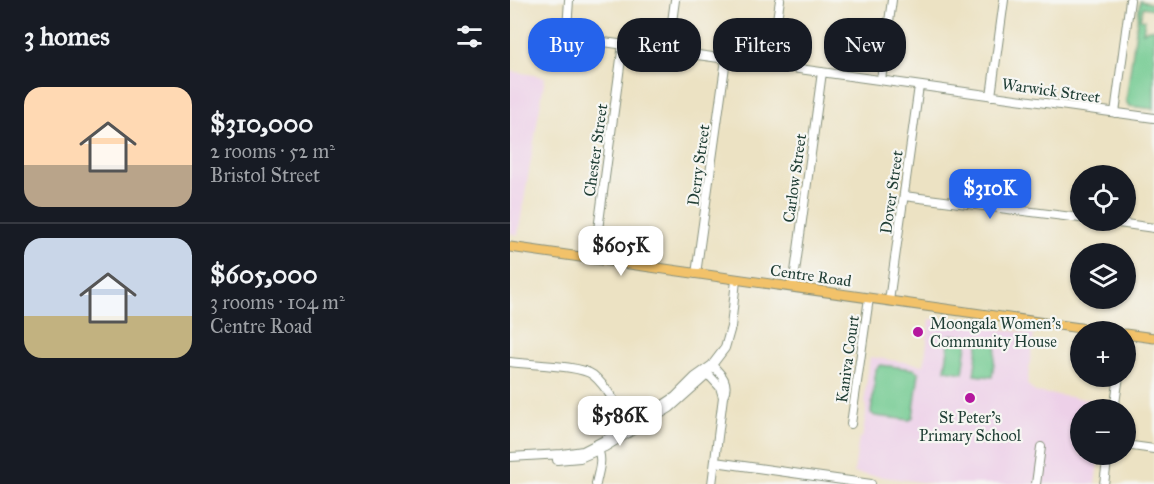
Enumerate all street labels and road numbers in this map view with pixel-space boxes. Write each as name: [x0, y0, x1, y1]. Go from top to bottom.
street label: Warwick Street: [1000, 74, 1102, 107]
street label: Chester Street: [580, 102, 611, 198]
street label: Derry Street: [683, 123, 714, 207]
street label: Carlow Street: [779, 132, 810, 224]
street label: Dover Street: [876, 149, 907, 235]
street label: Centre Road: [769, 260, 853, 291]
street label: Kaniva Court: [832, 314, 863, 404]

